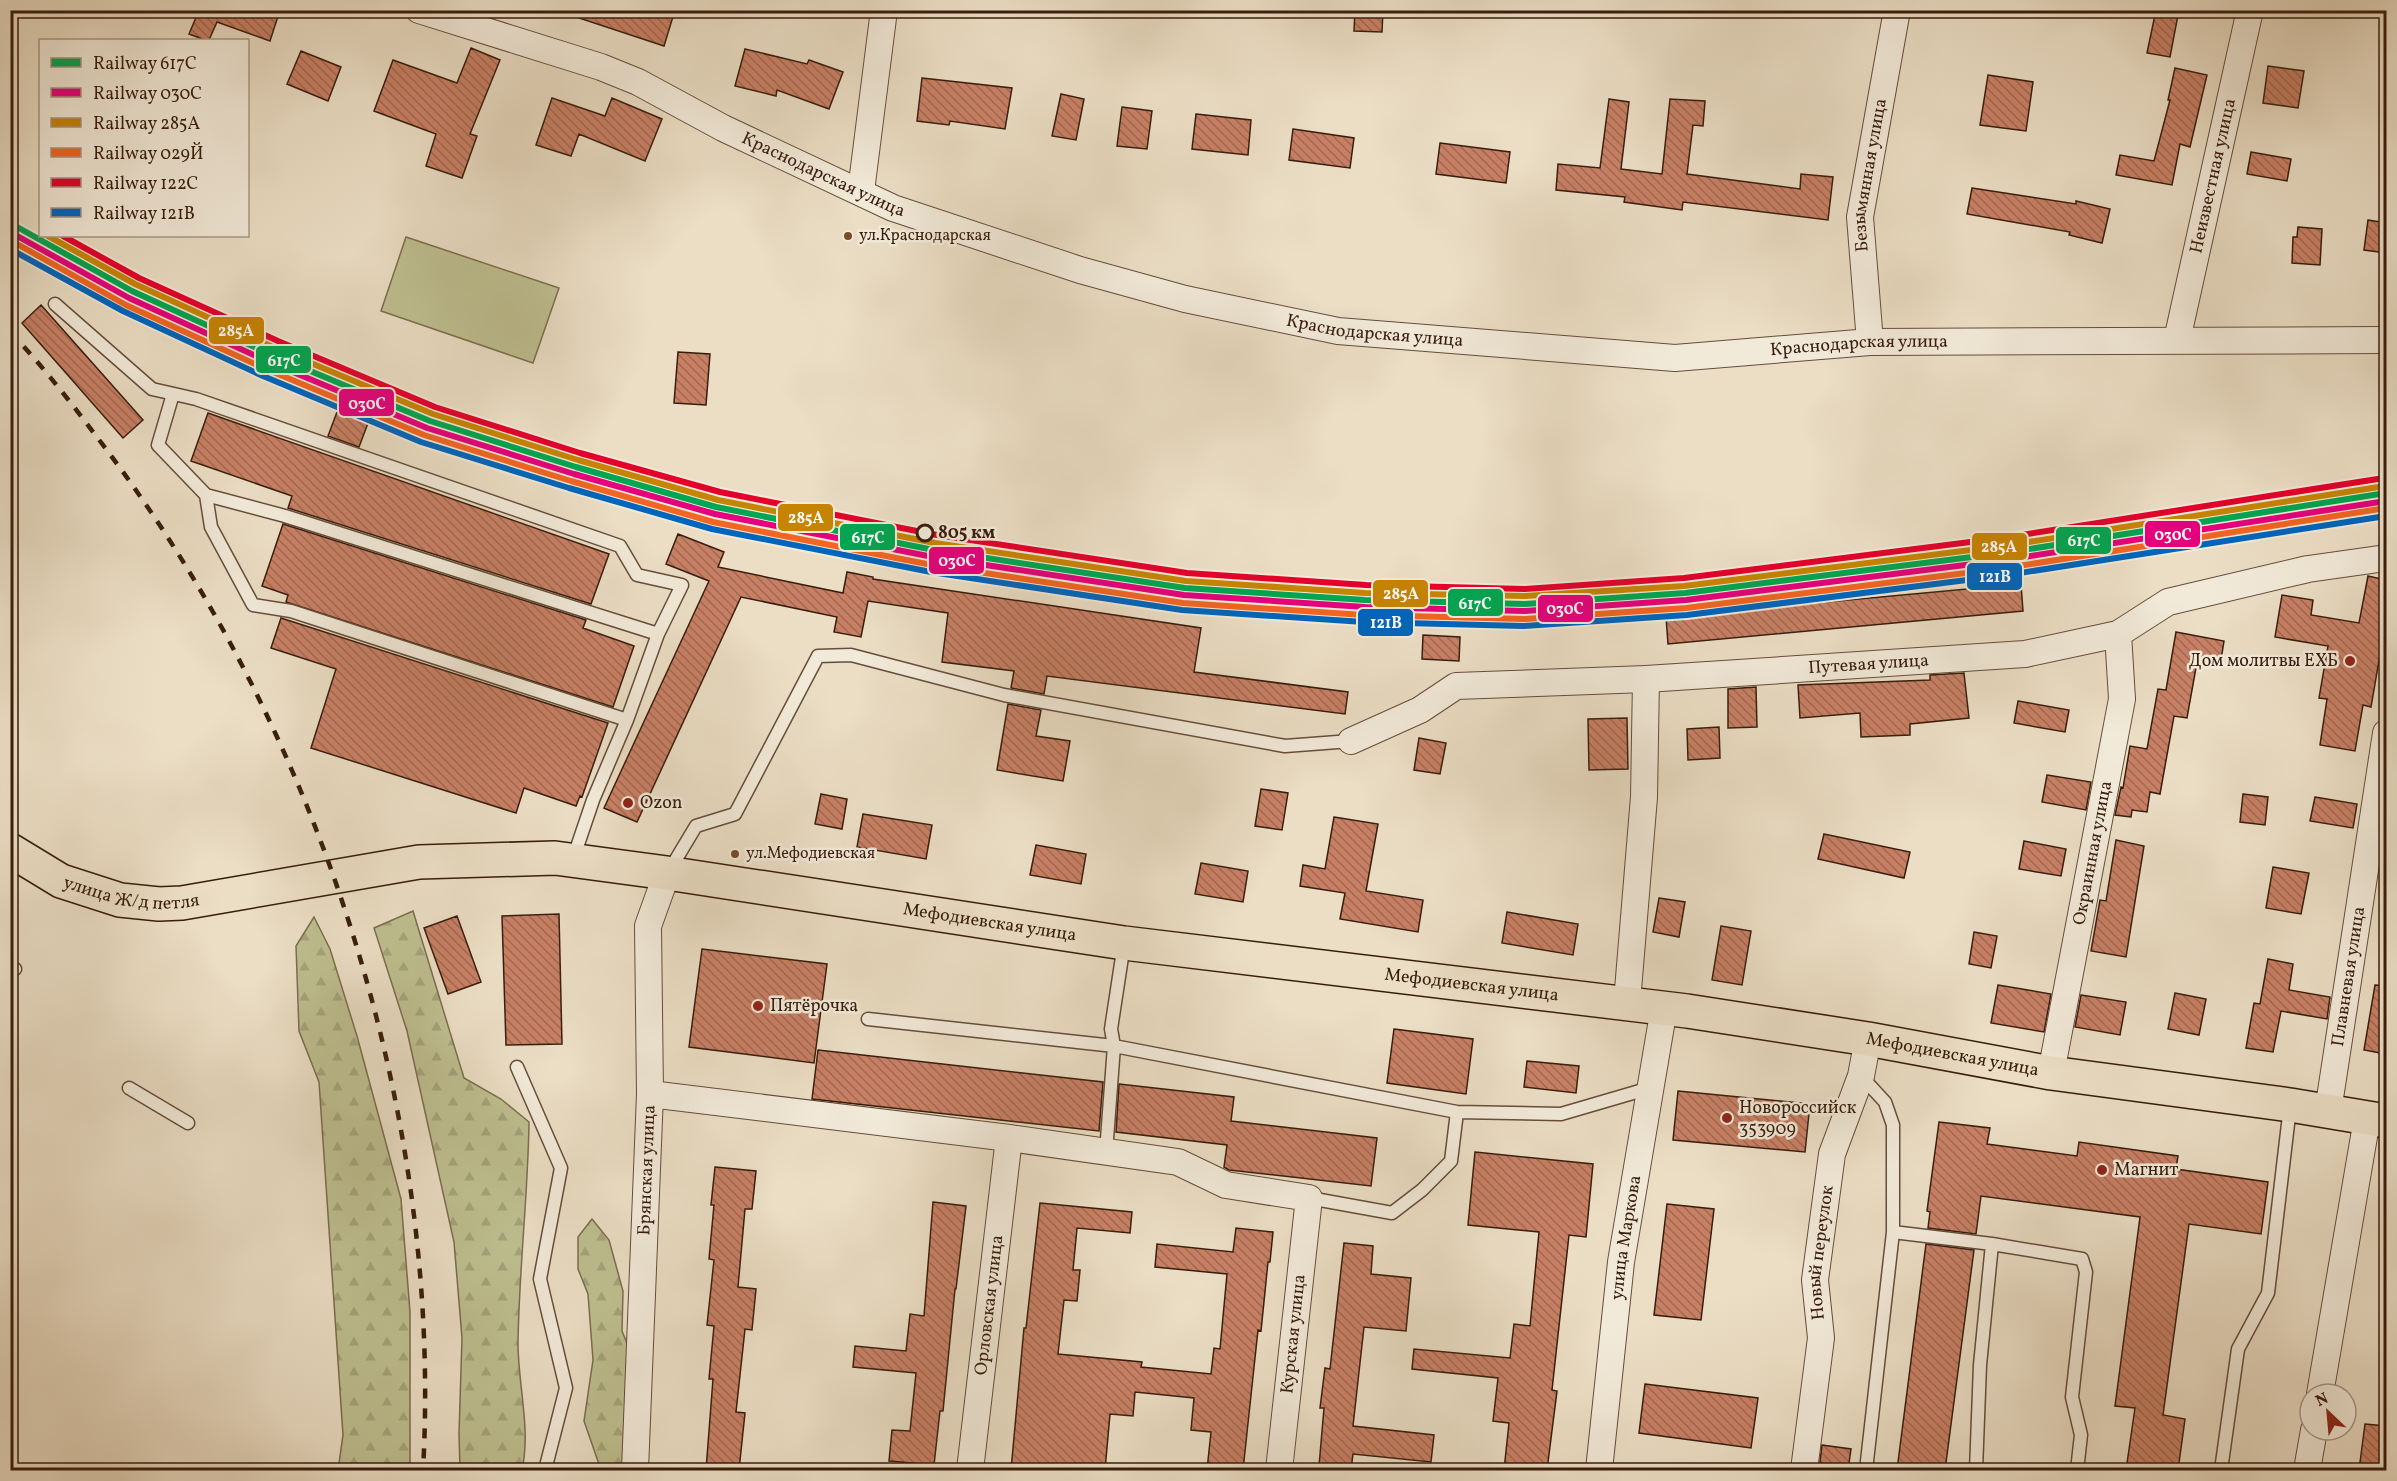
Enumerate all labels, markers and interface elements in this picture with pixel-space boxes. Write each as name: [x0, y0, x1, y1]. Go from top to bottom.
legend: [39, 39, 249, 237]
text: Railway 617C: [93, 52, 197, 77]
text: Railway 030C: [93, 82, 202, 107]
street label: Безымянная улица: [1847, 96, 1893, 253]
street label: Неизвестная улица: [2184, 96, 2243, 256]
text: Railway 285А: [93, 112, 201, 137]
street label: Краснодарская улица: [737, 126, 908, 224]
text: Railway 029Й: [93, 142, 203, 167]
text: Railway 122С: [93, 172, 198, 197]
text: Railway 121В: [93, 202, 195, 227]
place label: ул.Краснодарская: [859, 225, 991, 247]
marker: ул.Краснодарская: [842, 230, 854, 242]
street label: Краснодарская улица: [1284, 308, 1464, 354]
line badge: 285А: [208, 316, 265, 345]
text: 285А: [218, 321, 255, 343]
street label: Краснодарская улица: [1769, 329, 1948, 363]
line badge: 617C: [255, 345, 312, 374]
text: 617C: [267, 351, 301, 373]
line badge: 030C: [338, 388, 395, 417]
text: 030C: [348, 394, 386, 416]
line badge: 285А: [777, 503, 834, 532]
text: 285А: [788, 508, 825, 530]
line badge: 030C: [2144, 520, 2201, 548]
place label: 805 км: [938, 521, 996, 546]
line badge: 617C: [839, 523, 896, 551]
marker: 805 км: [916, 524, 934, 542]
text: 030C: [2154, 525, 2192, 547]
line badge: 617C: [2055, 526, 2112, 555]
text: 617C: [851, 528, 885, 550]
text: 617C: [2067, 531, 2101, 553]
line badge: 285А: [1971, 532, 2028, 561]
text: 285А: [1981, 537, 2018, 559]
line badge: 030C: [928, 546, 985, 575]
text: 030C: [938, 551, 976, 573]
line badge: 121В: [1966, 562, 2023, 591]
text: 121В: [1979, 567, 2011, 589]
line badge: 285А: [1372, 579, 1429, 608]
text: 285А: [1383, 584, 1420, 606]
line badge: 617C: [1447, 588, 1504, 617]
text: 617C: [1458, 594, 1492, 616]
line badge: 030C: [1537, 594, 1594, 623]
text: 030C: [1546, 599, 1584, 621]
line badge: 121В: [1357, 608, 1414, 637]
text: 121В: [1370, 613, 1402, 635]
street label: Путевая улица: [1807, 648, 1930, 681]
place label: Дом молитвы ЕХБ: [2189, 649, 2338, 674]
marker: Дом молитвы ЕХБ: [2343, 654, 2357, 668]
street label: Окраинная улица: [2067, 779, 2119, 927]
place label: Ozon: [640, 791, 683, 816]
marker: Ozon: [621, 796, 635, 810]
place label: ул.Мефодиевская: [746, 843, 875, 865]
marker: ул.Мефодиевская: [729, 848, 741, 860]
street label: улица Ж/д петля: [60, 870, 201, 917]
street label: Мефодиевская улица: [901, 897, 1078, 948]
street label: Плавневая улица: [2326, 905, 2372, 1048]
street label: Мефодиевская улица: [1383, 962, 1560, 1008]
place label: Пятёрочка: [770, 994, 858, 1019]
marker: Пятёрочка: [751, 999, 765, 1013]
street label: Мефодиевская улица: [1864, 1026, 2041, 1083]
place label: Новороссийск 353909: [1739, 1096, 1857, 1142]
street label: Брянская улица: [632, 1104, 662, 1236]
marker: Новороссийск 353909: [1720, 1111, 1734, 1125]
place label: Магнит: [2114, 1158, 2178, 1183]
marker: Магнит: [2095, 1163, 2109, 1177]
street label: улица Маркова: [1605, 1173, 1648, 1301]
street label: Новый переулок: [1802, 1183, 1840, 1321]
street label: Орловская улица: [969, 1233, 1010, 1377]
street label: Курская улица: [1275, 1273, 1313, 1395]
north arrow: [2298, 1382, 2358, 1442]
text: N: [2312, 1388, 2333, 1413]

